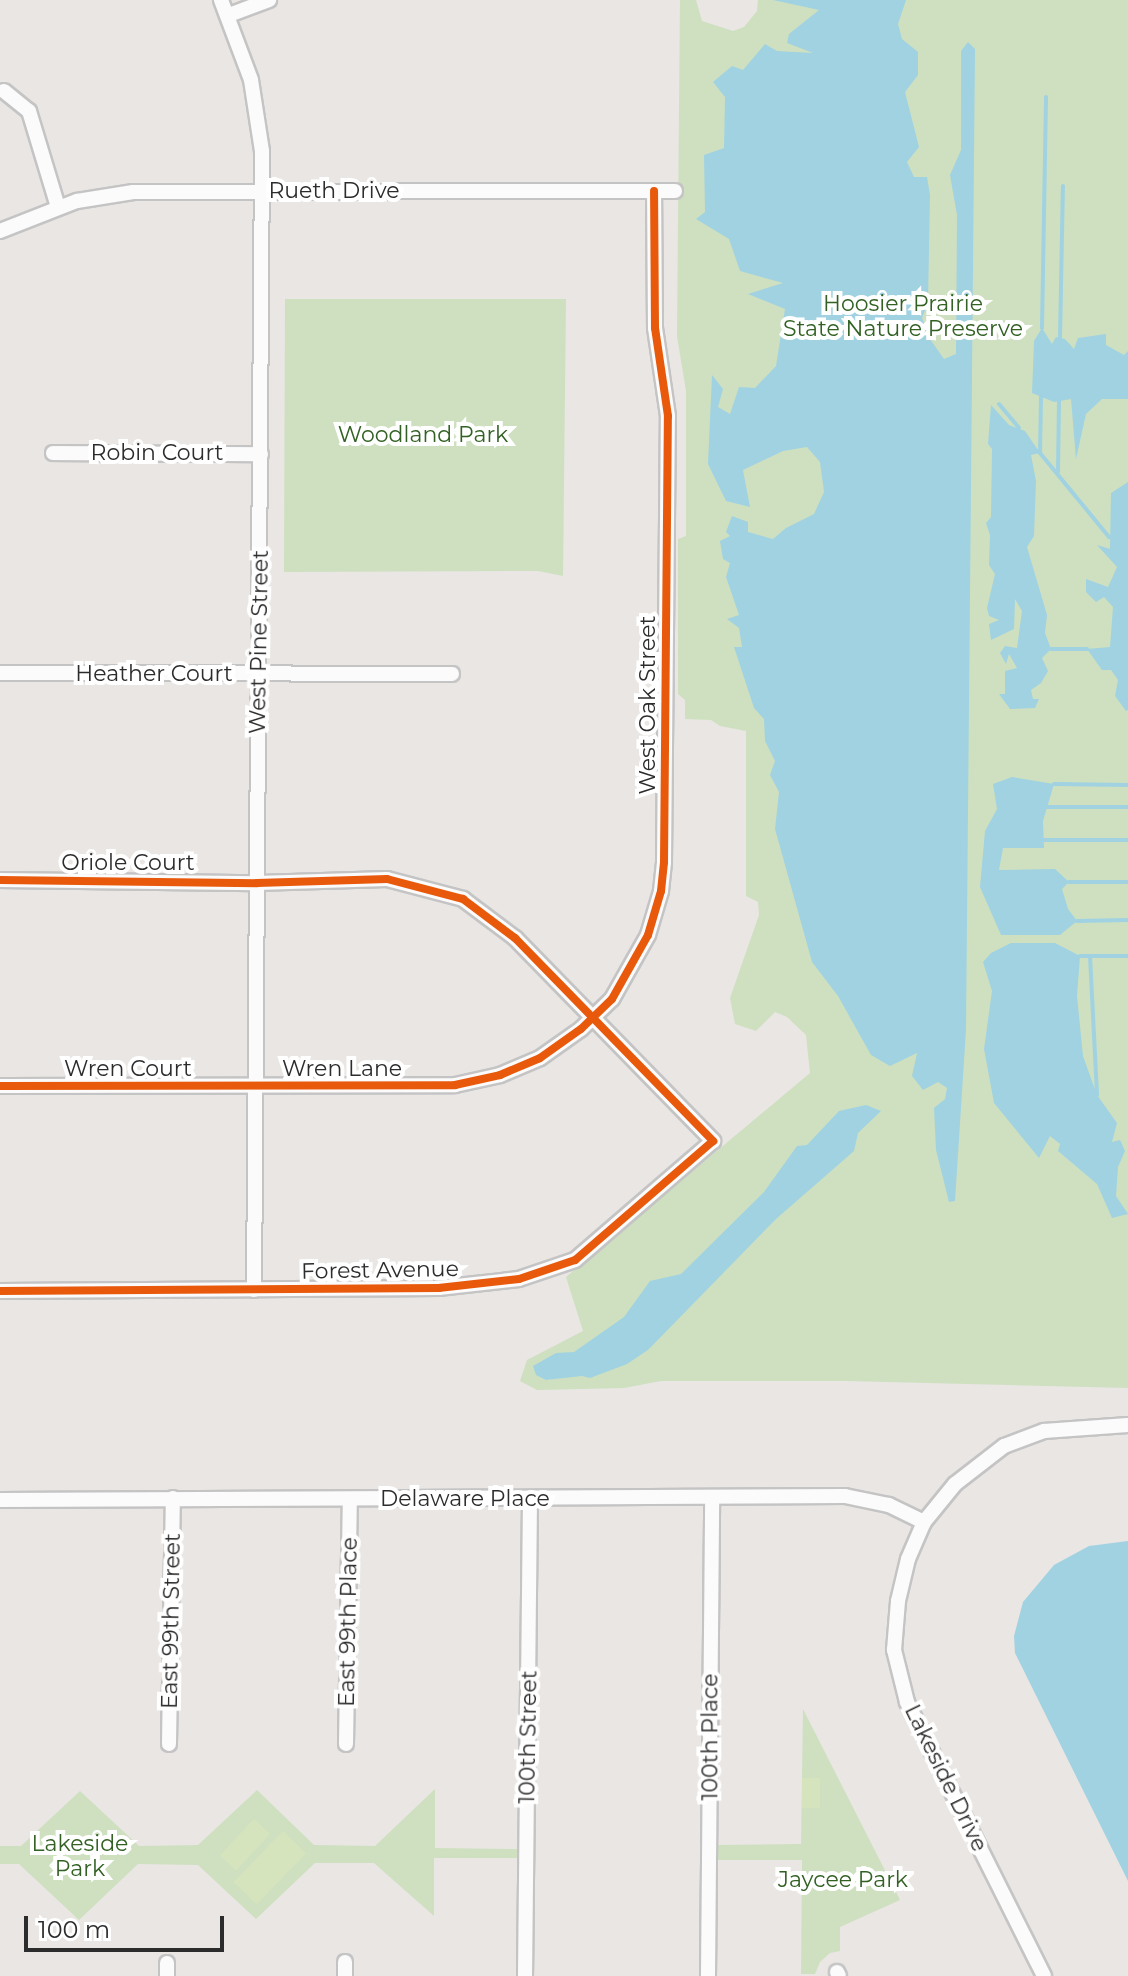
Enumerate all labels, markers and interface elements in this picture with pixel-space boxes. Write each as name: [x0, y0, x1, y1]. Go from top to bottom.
street label: Rueth Drive: [268, 178, 400, 204]
park label: Hoosier Prairie State Nature Preserve: [783, 290, 1023, 342]
park label: Woodland Park: [338, 422, 508, 448]
street label: Robin Court: [91, 440, 223, 466]
street label: West Pine Street: [244, 550, 274, 734]
street label: West Oak Street: [635, 616, 661, 794]
street label: Heather Court: [75, 661, 233, 687]
street label: Oriole Court: [61, 850, 195, 876]
street label: Wren Court: [64, 1056, 192, 1082]
street label: Wren Lane: [282, 1056, 402, 1082]
street label: Forest Avenue: [301, 1255, 459, 1285]
street label: Delaware Place: [380, 1486, 550, 1512]
street label: East 99th Street: [156, 1533, 186, 1709]
street label: East 99th Place: [333, 1537, 363, 1707]
street label: 100th Street: [514, 1670, 542, 1804]
street label: 100th Place: [697, 1673, 723, 1801]
street label: Lakeside Drive: [899, 1700, 993, 1856]
park label: Lakeside Park: [32, 1830, 128, 1882]
park label: Jaycee Park: [778, 1867, 908, 1893]
scale bar: [28, 1900, 228, 1950]
text: 100 m: [38, 1915, 110, 1944]

